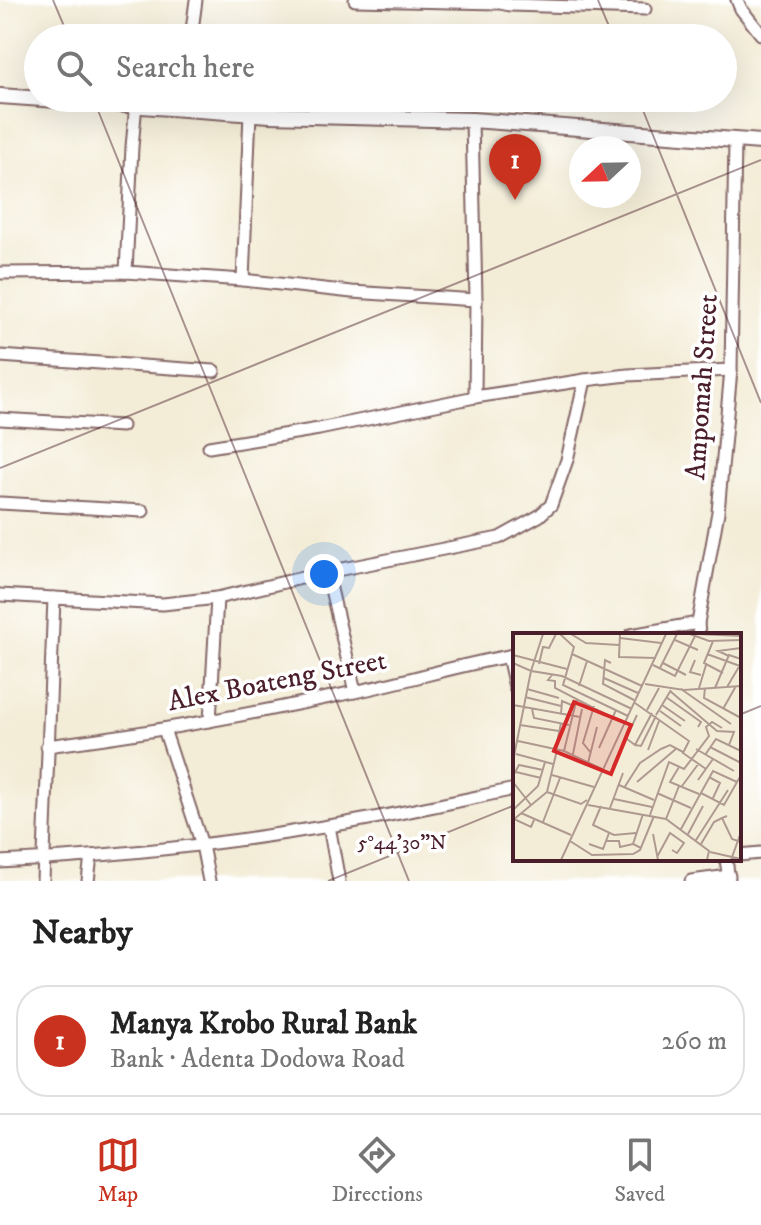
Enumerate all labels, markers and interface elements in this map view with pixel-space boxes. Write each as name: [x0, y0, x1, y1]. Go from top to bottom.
search box: [24, 24, 737, 112]
icon: search: [52, 46, 96, 90]
text: Search here: [116, 50, 255, 87]
pin: 1: [489, 134, 541, 200]
north arrow: [569, 136, 641, 208]
street label: Ampomah Street: [678, 293, 726, 481]
your location: [304, 554, 344, 594]
inset map: [513, 633, 741, 861]
street label: Alex Boateng Street: [165, 643, 389, 719]
text: 5°44'30"N: [357, 831, 447, 856]
text: Nearby: [32, 912, 133, 954]
text: Manya Krobo Rural Bank: [110, 1006, 417, 1043]
text: 1: [55, 1025, 65, 1058]
text: 260 m: [662, 1025, 727, 1058]
text: Bank · Adenta Dodowa Road: [110, 1043, 405, 1076]
tab: Map: [96, 1133, 140, 1208]
tab: Directions: [332, 1133, 423, 1208]
tab: Saved: [615, 1133, 665, 1208]

